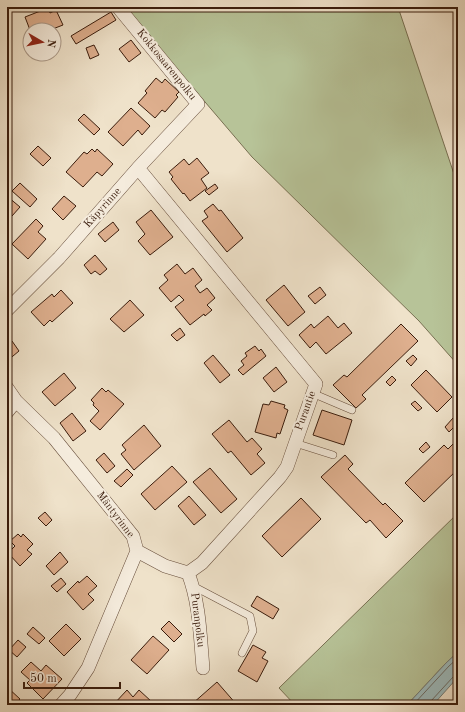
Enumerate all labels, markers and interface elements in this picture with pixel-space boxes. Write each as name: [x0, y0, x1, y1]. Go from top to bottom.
north arrow: [22, 22, 62, 62]
street label: Kokkosaarenpolku: [134, 28, 198, 103]
text: N: [44, 38, 56, 49]
street label: Käpyrinne: [82, 186, 124, 230]
street label: Purantie: [294, 390, 318, 432]
street label: Mäntyrinne: [94, 490, 136, 540]
street label: Puranpolku: [188, 592, 206, 648]
scale bar: [24, 664, 120, 690]
text: 50 m: [30, 672, 57, 685]

